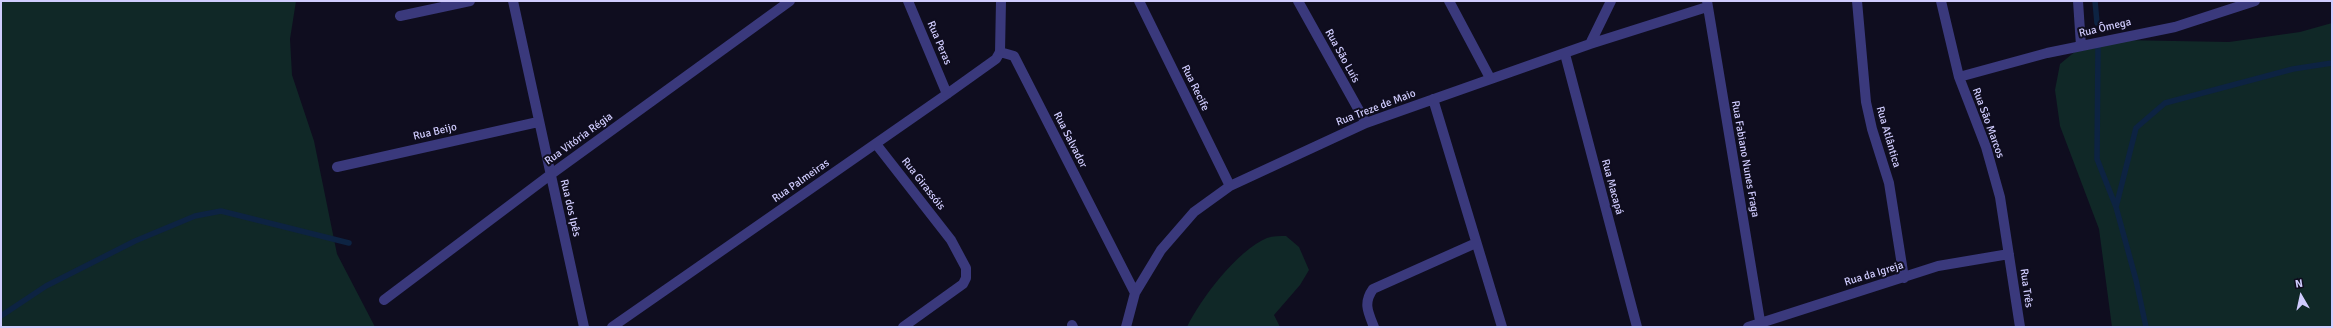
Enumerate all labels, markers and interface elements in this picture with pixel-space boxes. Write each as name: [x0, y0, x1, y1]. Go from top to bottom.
street label: Rua Ômega: [2078, 16, 2132, 40]
street label: Rua Peras: [924, 19, 954, 67]
street label: Rua São Luís: [1322, 27, 1362, 85]
street label: Rua Recife: [1178, 63, 1212, 113]
street label: Rua São Marcos: [1969, 86, 2007, 160]
street label: Rua Treze de Maio: [1334, 87, 1418, 129]
street label: Rua Fabiano Nunes Fraga: [1728, 100, 1762, 218]
street label: Rua Atlântica: [1873, 105, 1903, 169]
street label: Rua Vitória Régia: [543, 110, 615, 168]
street label: Rua Salvador: [1050, 110, 1090, 170]
street label: Rua Beijo: [412, 121, 458, 143]
street label: Rua Girassóis: [898, 155, 948, 213]
street label: Rua Palmeiras: [770, 156, 832, 206]
street label: Rua Macapá: [1598, 158, 1626, 216]
street label: Rua dos Ipês: [557, 178, 583, 238]
street label: Rua da Igreja: [1843, 259, 1905, 289]
street label: Rua Três: [2017, 268, 2035, 308]
north arrow: [2281, 276, 2321, 316]
text: N: [2294, 277, 2304, 291]

